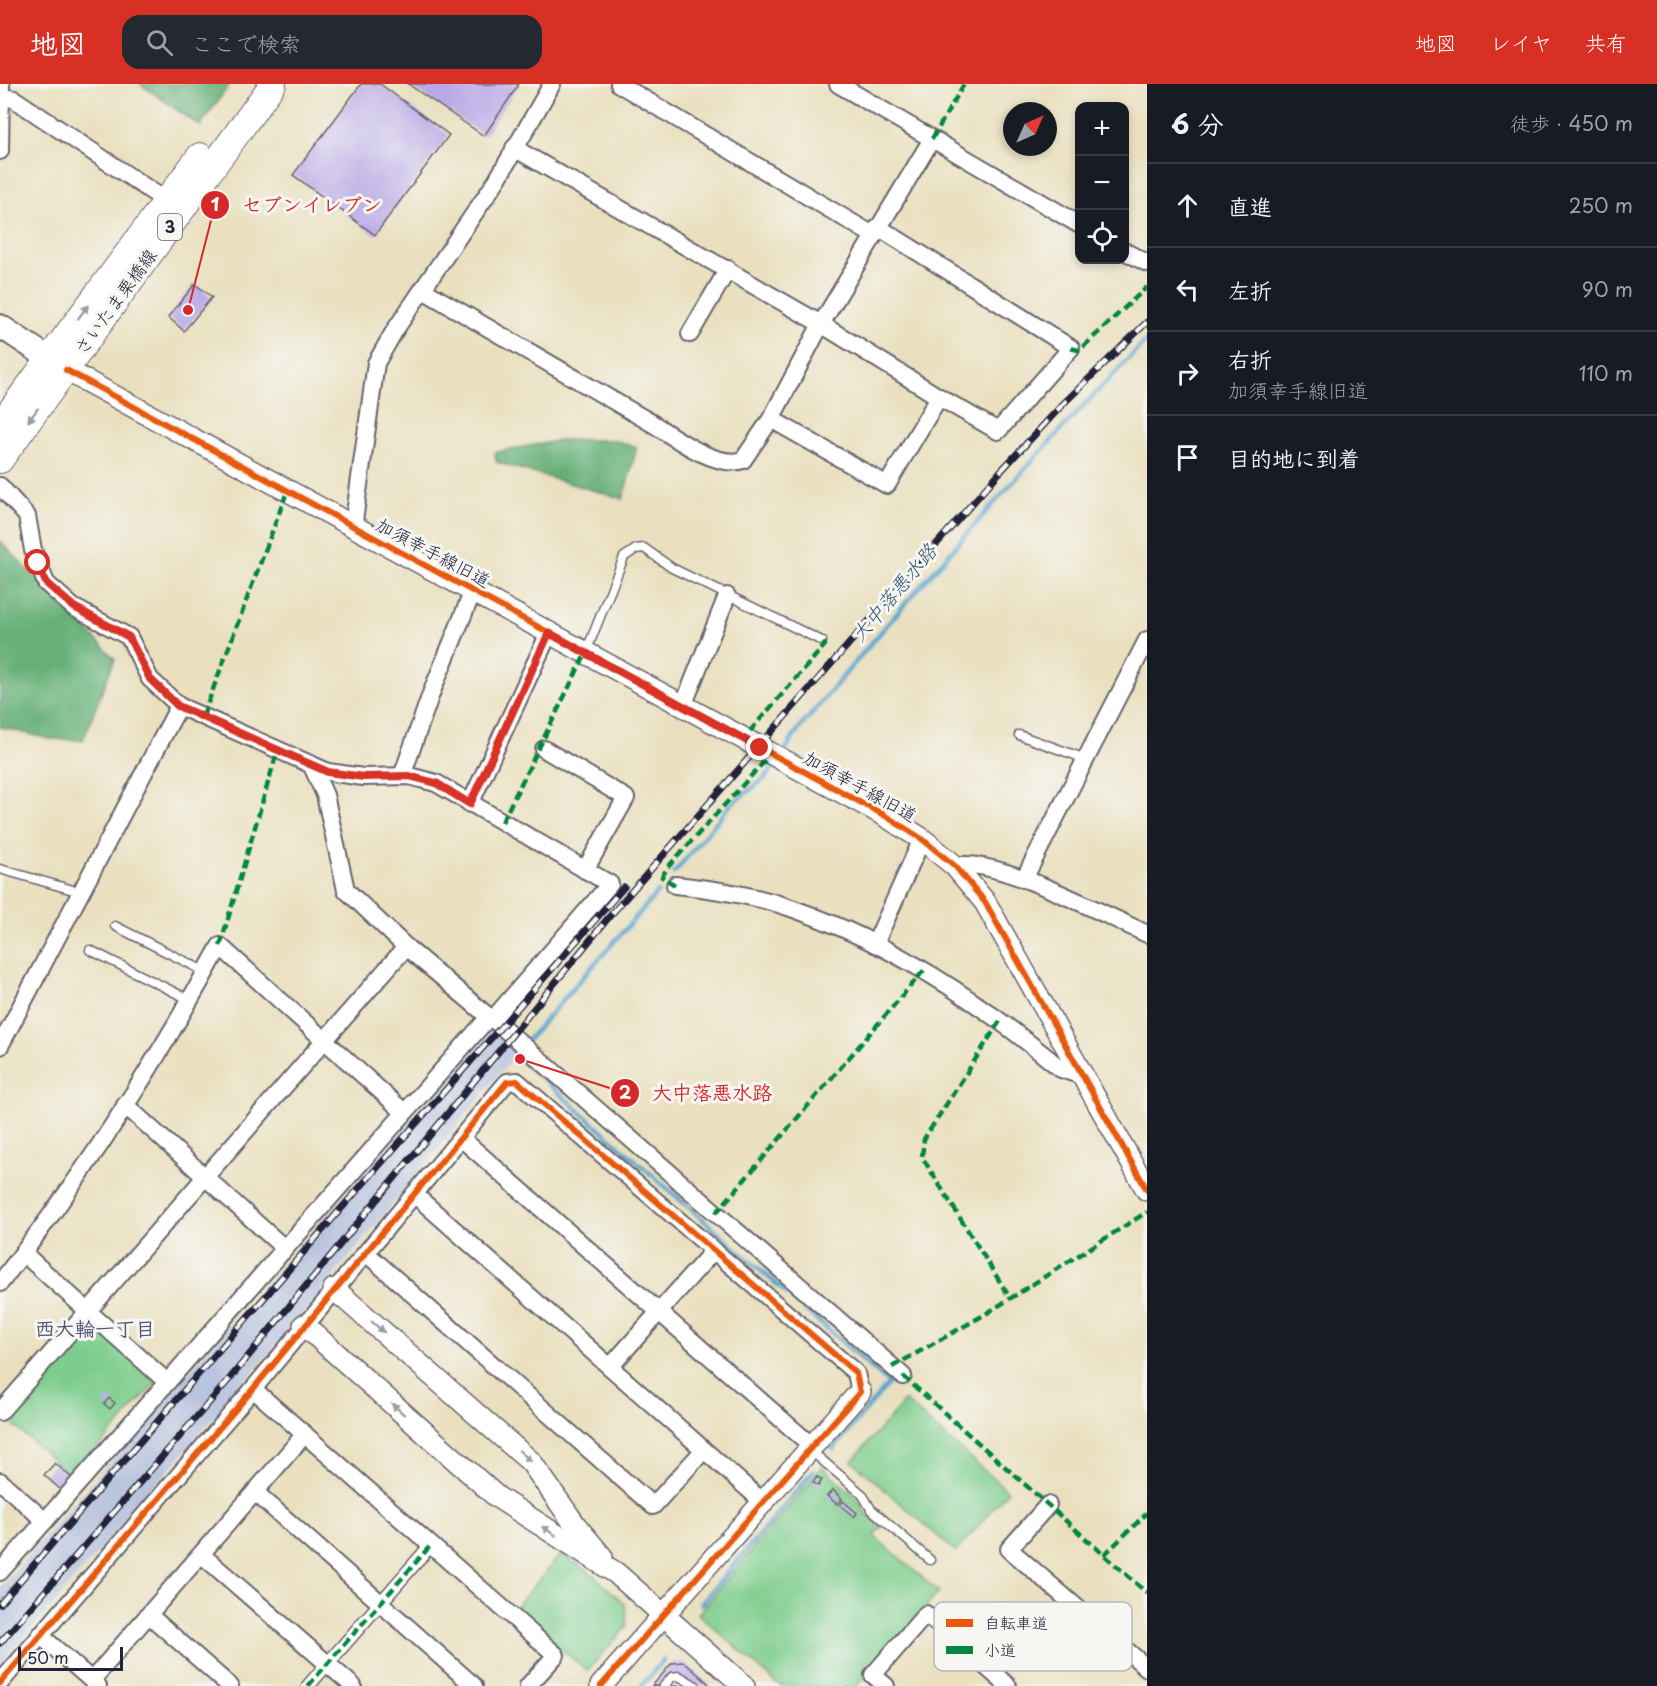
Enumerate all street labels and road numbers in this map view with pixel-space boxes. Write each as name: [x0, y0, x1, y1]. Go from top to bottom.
road number: 3: [158, 214, 182, 240]
street label: さいたま栗橋線: [67, 243, 163, 360]
street label: 加須幸手線旧道: [372, 510, 496, 593]
street label: 加須幸手線旧道: [799, 743, 922, 828]

